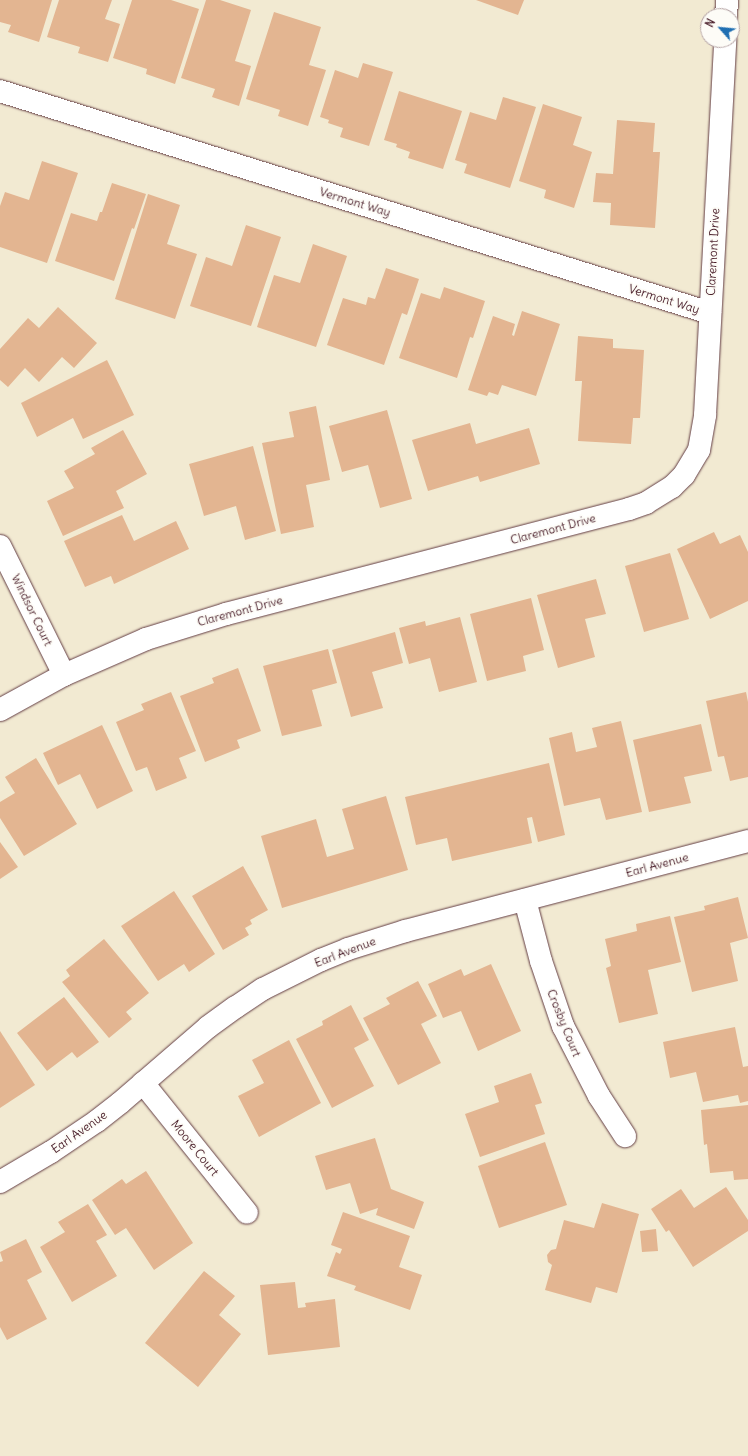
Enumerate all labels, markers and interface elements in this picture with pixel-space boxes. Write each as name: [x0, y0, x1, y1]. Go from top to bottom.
north arrow: [700, 8, 740, 48]
text: N: [702, 16, 718, 30]
street label: Vermont Way: [318, 184, 392, 220]
street label: Claremont Drive: [704, 208, 722, 296]
street label: Vermont Way: [627, 281, 701, 317]
street label: Claremont Drive: [509, 511, 597, 547]
street label: Windsor Court: [8, 572, 56, 648]
street label: Claremont Drive: [196, 593, 284, 629]
street label: Earl Avenue: [624, 850, 690, 880]
street label: Earl Avenue: [312, 934, 378, 970]
street label: Crosby Court: [544, 987, 584, 1059]
street label: Earl Avenue: [48, 1108, 110, 1156]
street label: Moore Court: [168, 1117, 222, 1179]

